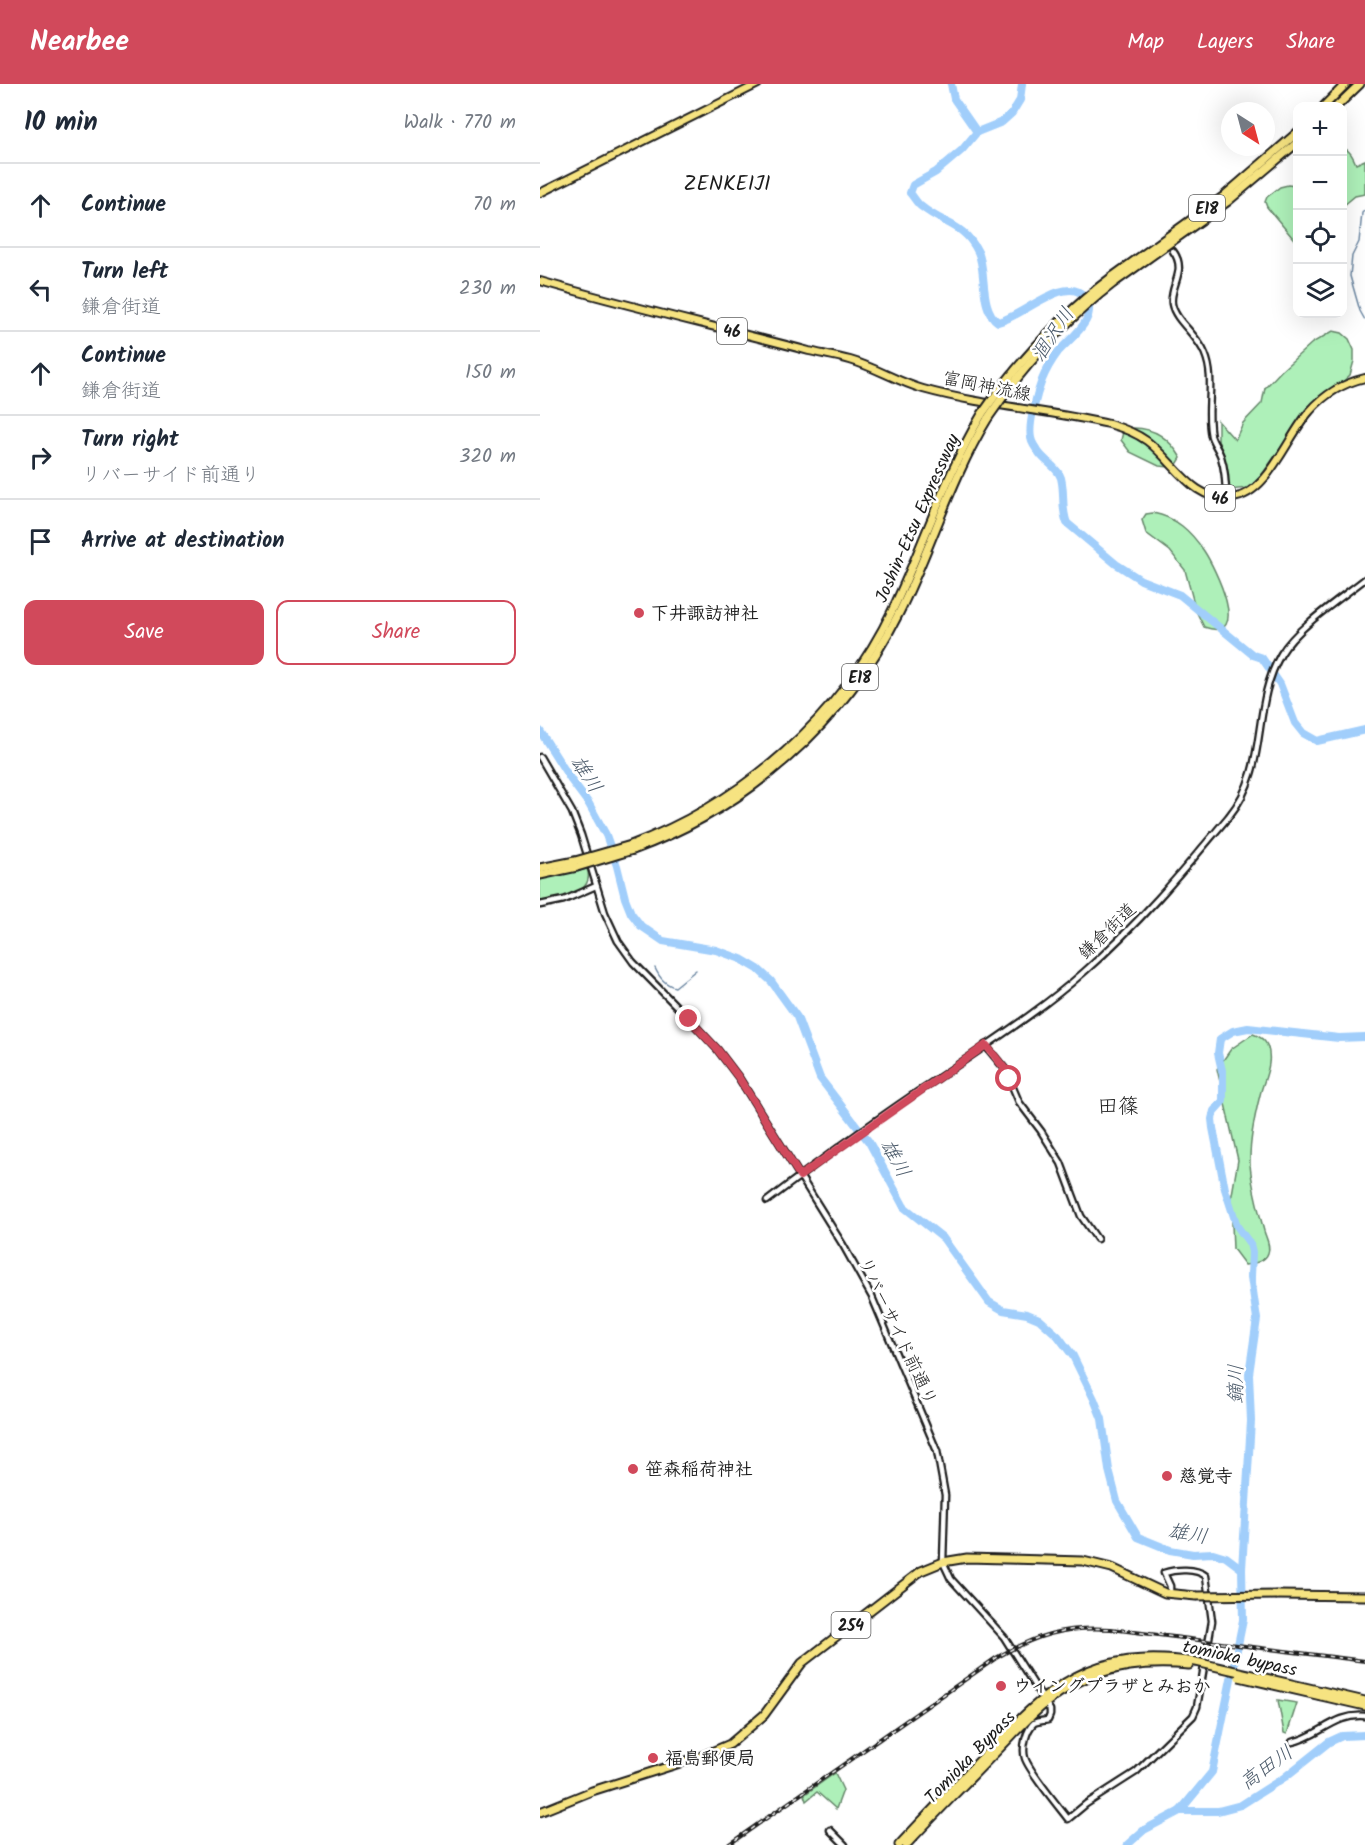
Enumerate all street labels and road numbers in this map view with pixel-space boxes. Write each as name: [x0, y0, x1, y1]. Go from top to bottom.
road number: E18: [1189, 195, 1225, 221]
road number: 46: [717, 318, 747, 344]
street label: 富岡神流線: [940, 365, 1034, 410]
street label: Joshin-Etsu Expressway: [868, 429, 969, 608]
road number: 46: [1205, 485, 1235, 511]
road number: E18: [842, 664, 878, 690]
street label: 鎌倉街道: [1072, 897, 1144, 968]
street label: リバーサイド前通り: [849, 1252, 944, 1411]
road number: 254: [832, 1612, 870, 1638]
street label: tomioka bypass: [1180, 1633, 1300, 1686]
street label: Tomioka Bypass: [919, 1704, 1024, 1812]

